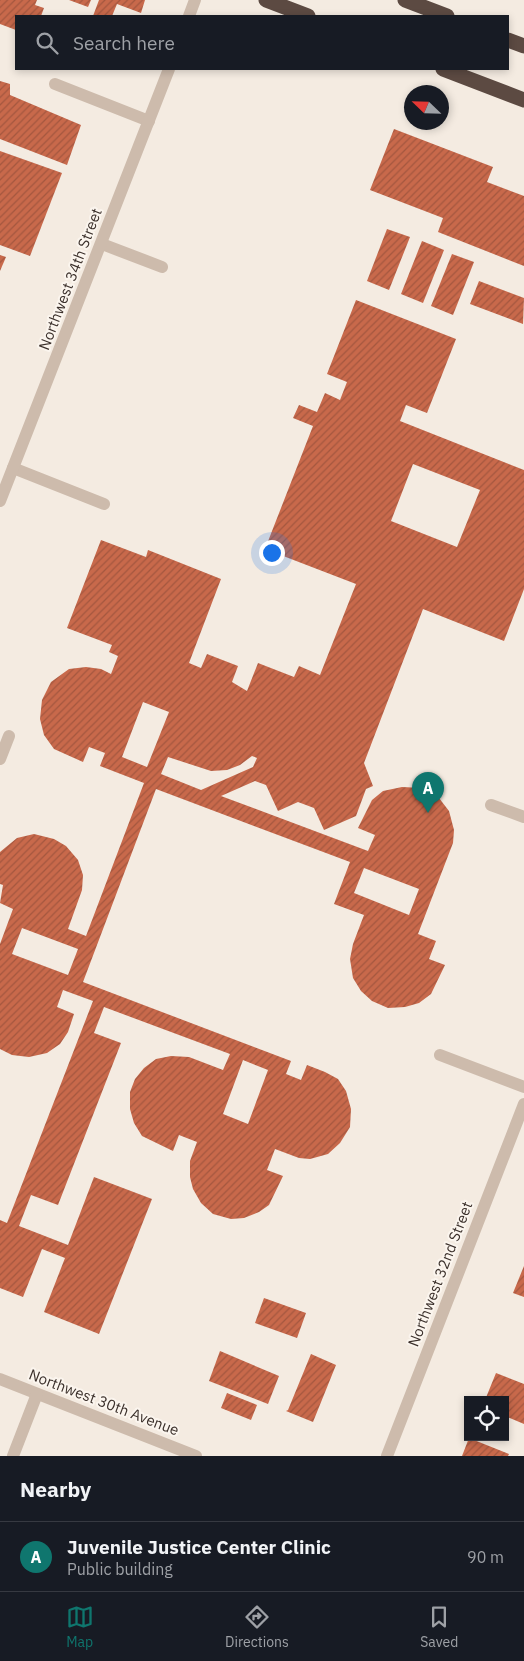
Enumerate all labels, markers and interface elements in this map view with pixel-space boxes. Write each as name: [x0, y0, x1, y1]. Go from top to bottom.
search box: [15, 15, 509, 70]
icon: search: [33, 29, 61, 57]
text: Search here: [73, 31, 175, 55]
north arrow: [404, 85, 449, 130]
street label: Northwest 34th Street: [34, 205, 106, 353]
your location: [259, 540, 285, 566]
pin: A: [412, 772, 444, 813]
street label: Northwest 32nd Street: [404, 1199, 476, 1349]
street label: Northwest 30th Avenue: [26, 1365, 182, 1439]
map controls: [464, 1396, 509, 1441]
button: locate: [464, 1396, 509, 1441]
text: Nearby: [20, 1475, 91, 1503]
text: Juvenile Justice Center Clinic: [67, 1535, 331, 1559]
text: A: [31, 1547, 41, 1567]
text: 90 m: [467, 1547, 504, 1567]
text: Public building: [67, 1559, 173, 1579]
tab: Map: [66, 1603, 94, 1651]
tab: Directions: [225, 1603, 289, 1651]
tab: Saved: [420, 1603, 458, 1651]

